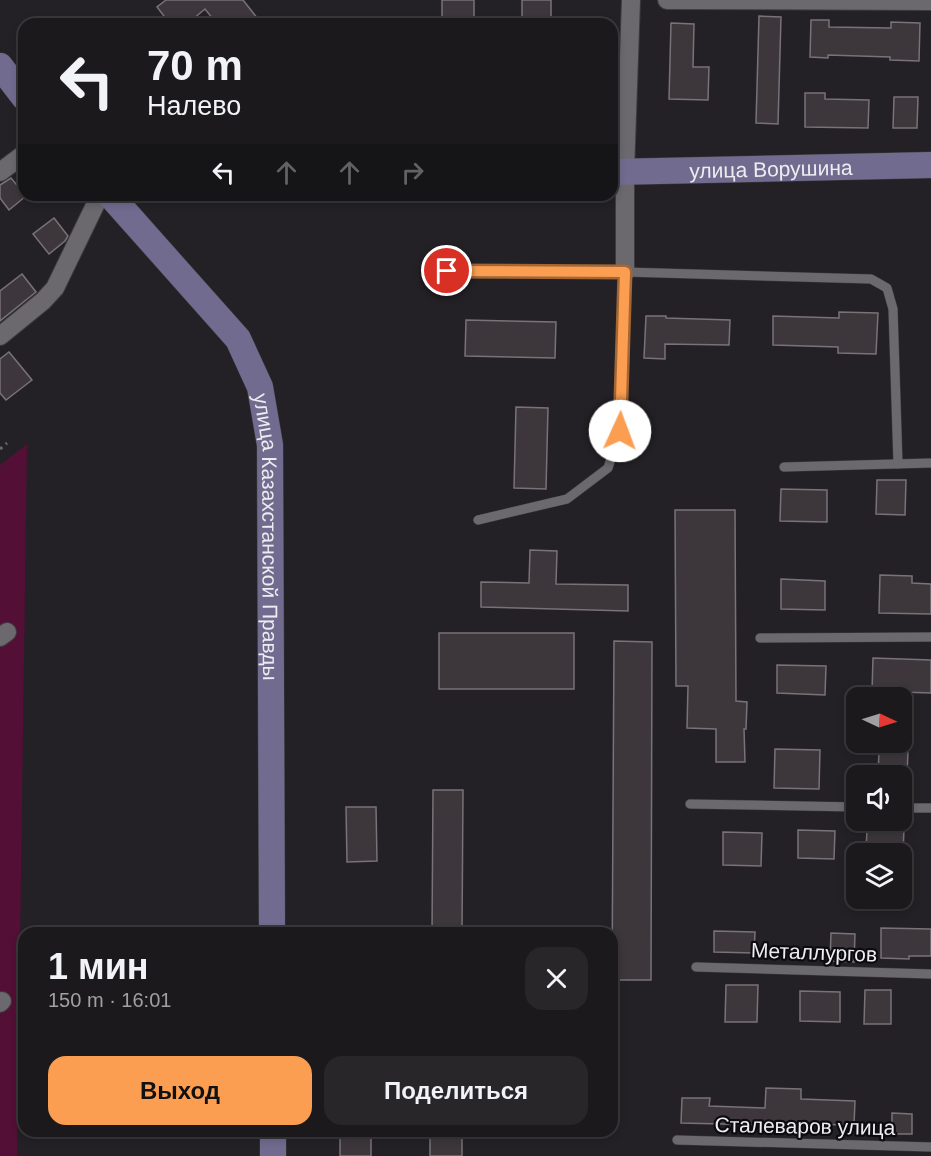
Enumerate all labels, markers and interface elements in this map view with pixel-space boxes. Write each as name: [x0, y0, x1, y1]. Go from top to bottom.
icon: left: [48, 42, 126, 120]
text: 70 m: [147, 42, 243, 89]
text: Налево: [147, 91, 241, 121]
street label: улица Ворушина: [689, 155, 853, 182]
icon: left: [207, 156, 240, 189]
icon: ahead: [270, 156, 303, 189]
icon: ahead: [333, 156, 366, 189]
icon: right: [396, 156, 429, 189]
pin: [421, 245, 472, 296]
icon: arrive: [430, 254, 463, 287]
street label: улица Казахстанской Правды: [250, 391, 282, 681]
position arrow: [588, 399, 652, 463]
north arrow: [846, 687, 912, 753]
map controls: [846, 687, 912, 909]
button: sound: [846, 765, 912, 831]
button: layers: [846, 843, 912, 909]
street label: Металлургов: [751, 938, 877, 966]
text: 1 мин: [48, 946, 149, 987]
button: close: [525, 947, 588, 1010]
text: 150 m · 16:01: [48, 989, 171, 1011]
button: Выход: [48, 1056, 312, 1125]
button: Поделиться: [324, 1056, 588, 1125]
street label: Сталеваров улица: [714, 1113, 896, 1139]

